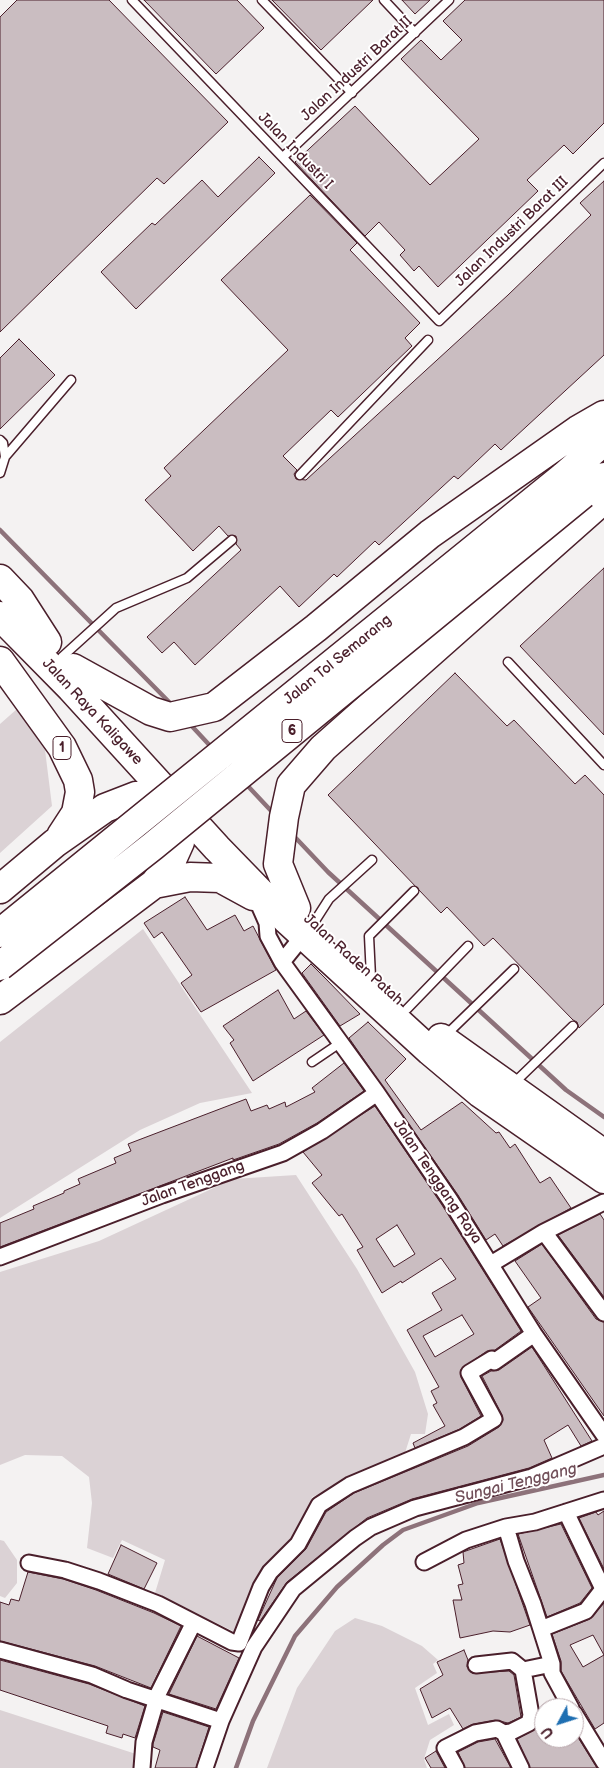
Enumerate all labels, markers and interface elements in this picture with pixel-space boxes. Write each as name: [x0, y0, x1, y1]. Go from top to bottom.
street label: Jalan Industri Barat II: [298, 13, 416, 125]
street label: Jalan Industri I: [254, 109, 336, 193]
street label: Jalan Industri Barat III: [452, 173, 572, 291]
street label: Jalan Tol Semarang: [281, 611, 395, 709]
street label: Jalan Raya Kaligawe: [38, 655, 146, 769]
road number: 6: [282, 719, 302, 742]
road number: 1: [53, 736, 71, 760]
street label: Jalan Raden Patah: [300, 911, 406, 1009]
street label: Jalan Tenggang Raya: [389, 1116, 485, 1248]
street label: Jalan Tenggang: [139, 1157, 247, 1211]
water label: Sungai Tenggang: [453, 1460, 579, 1508]
north arrow: [534, 1698, 584, 1748]
text: U: [538, 1723, 558, 1742]

